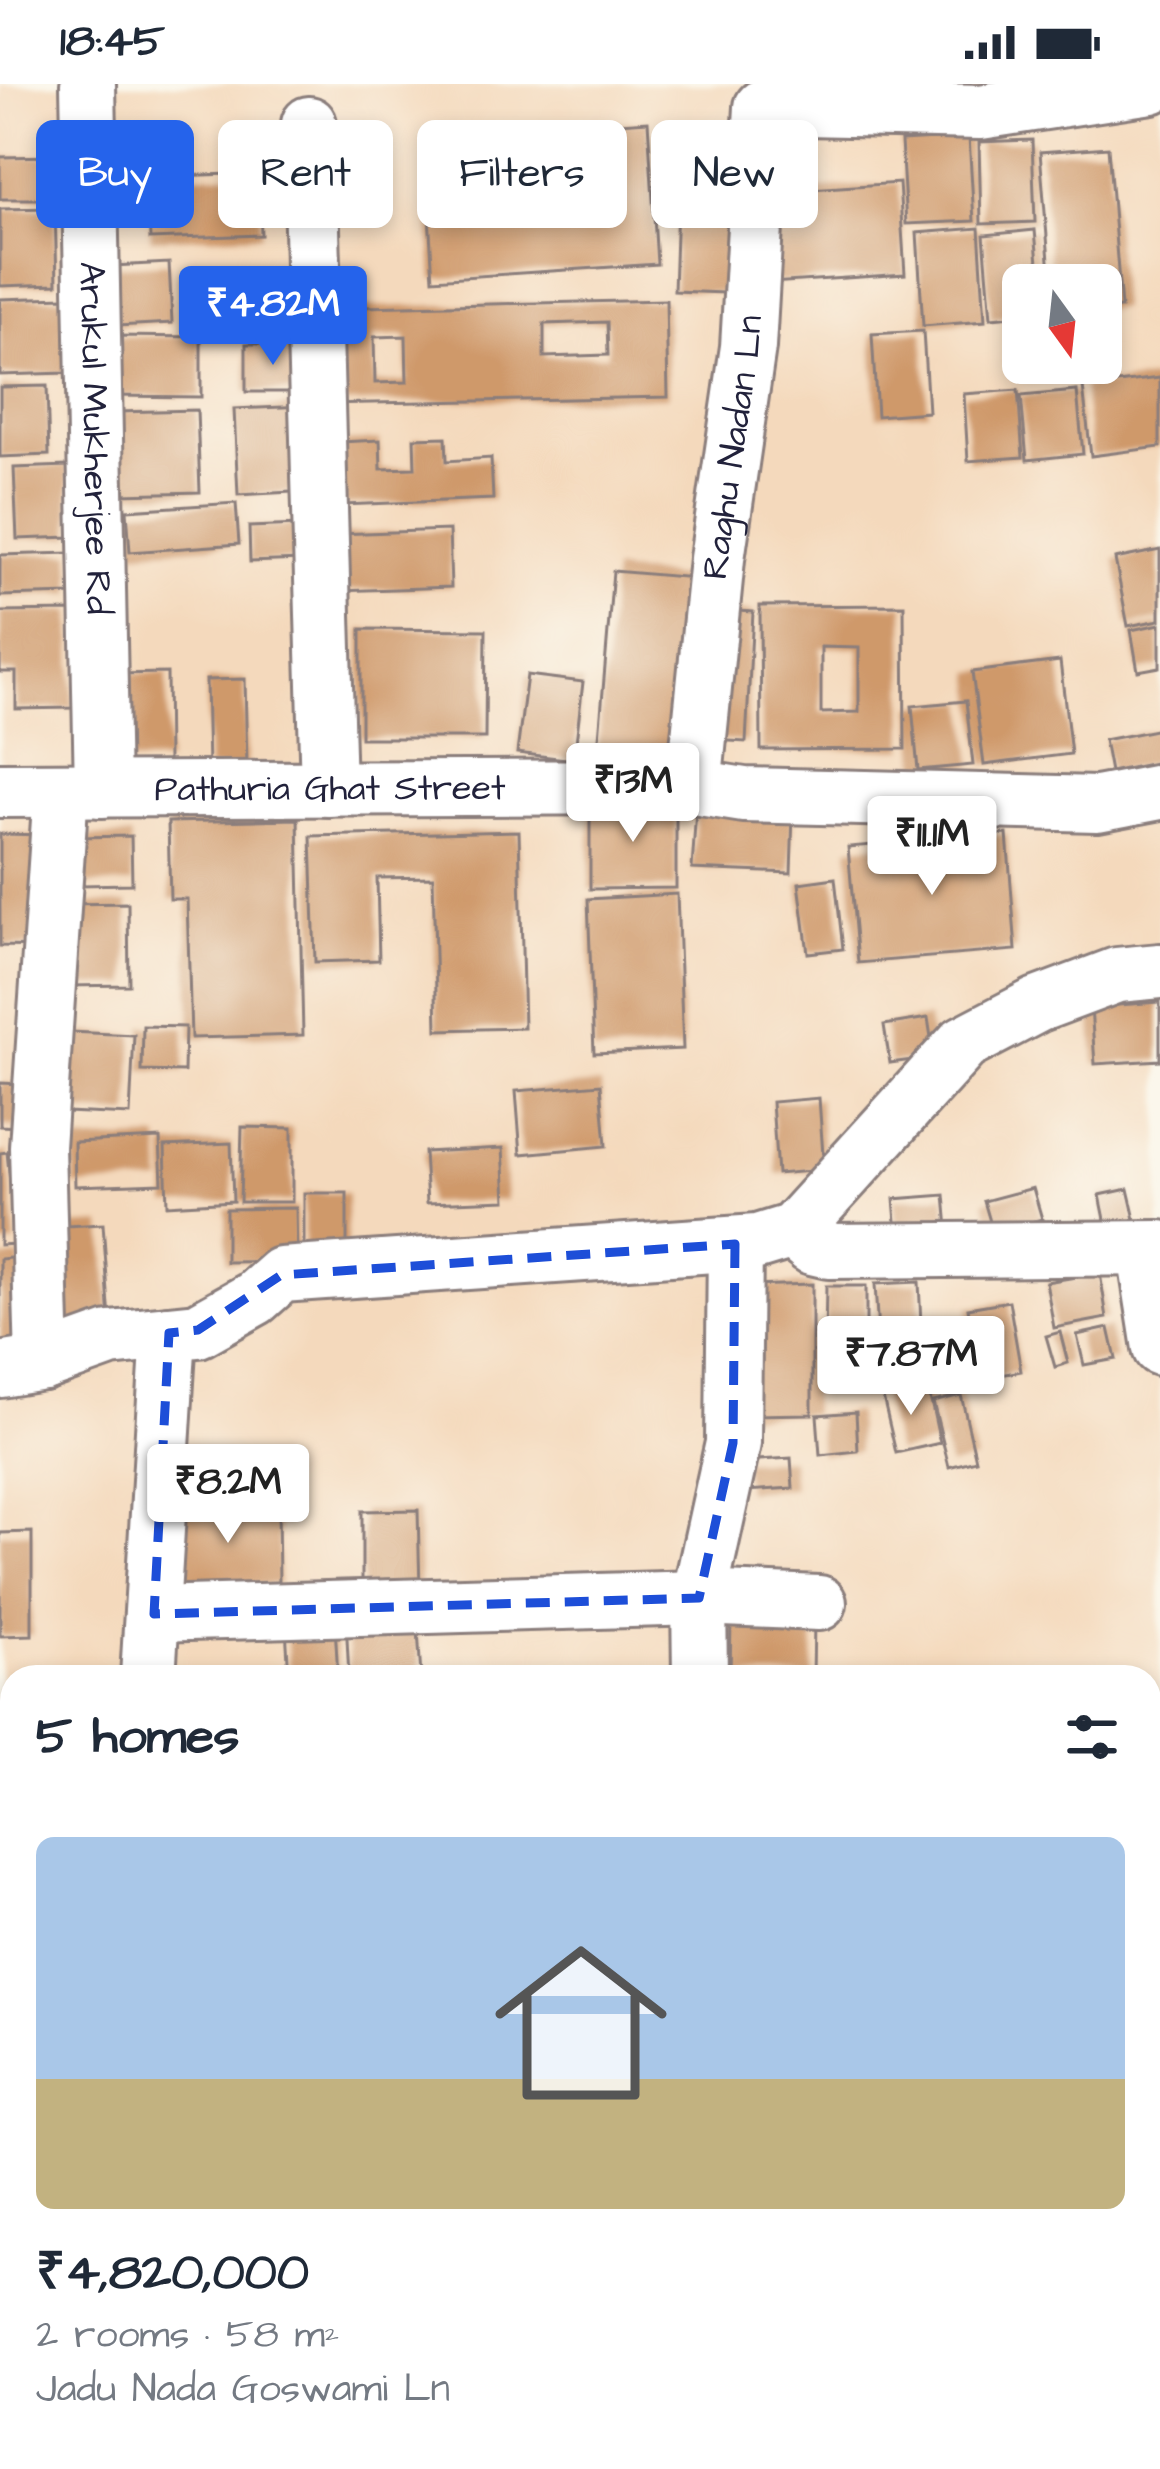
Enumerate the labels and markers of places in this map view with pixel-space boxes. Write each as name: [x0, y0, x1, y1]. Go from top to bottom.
pin: ₹4.82M: [175, 266, 371, 368]
pin: ₹13M: [562, 743, 704, 845]
pin: ₹11.1M: [834, 796, 1030, 898]
pin: ₹7.87M: [813, 1316, 1009, 1418]
pin: ₹8.2M: [144, 1444, 312, 1546]

